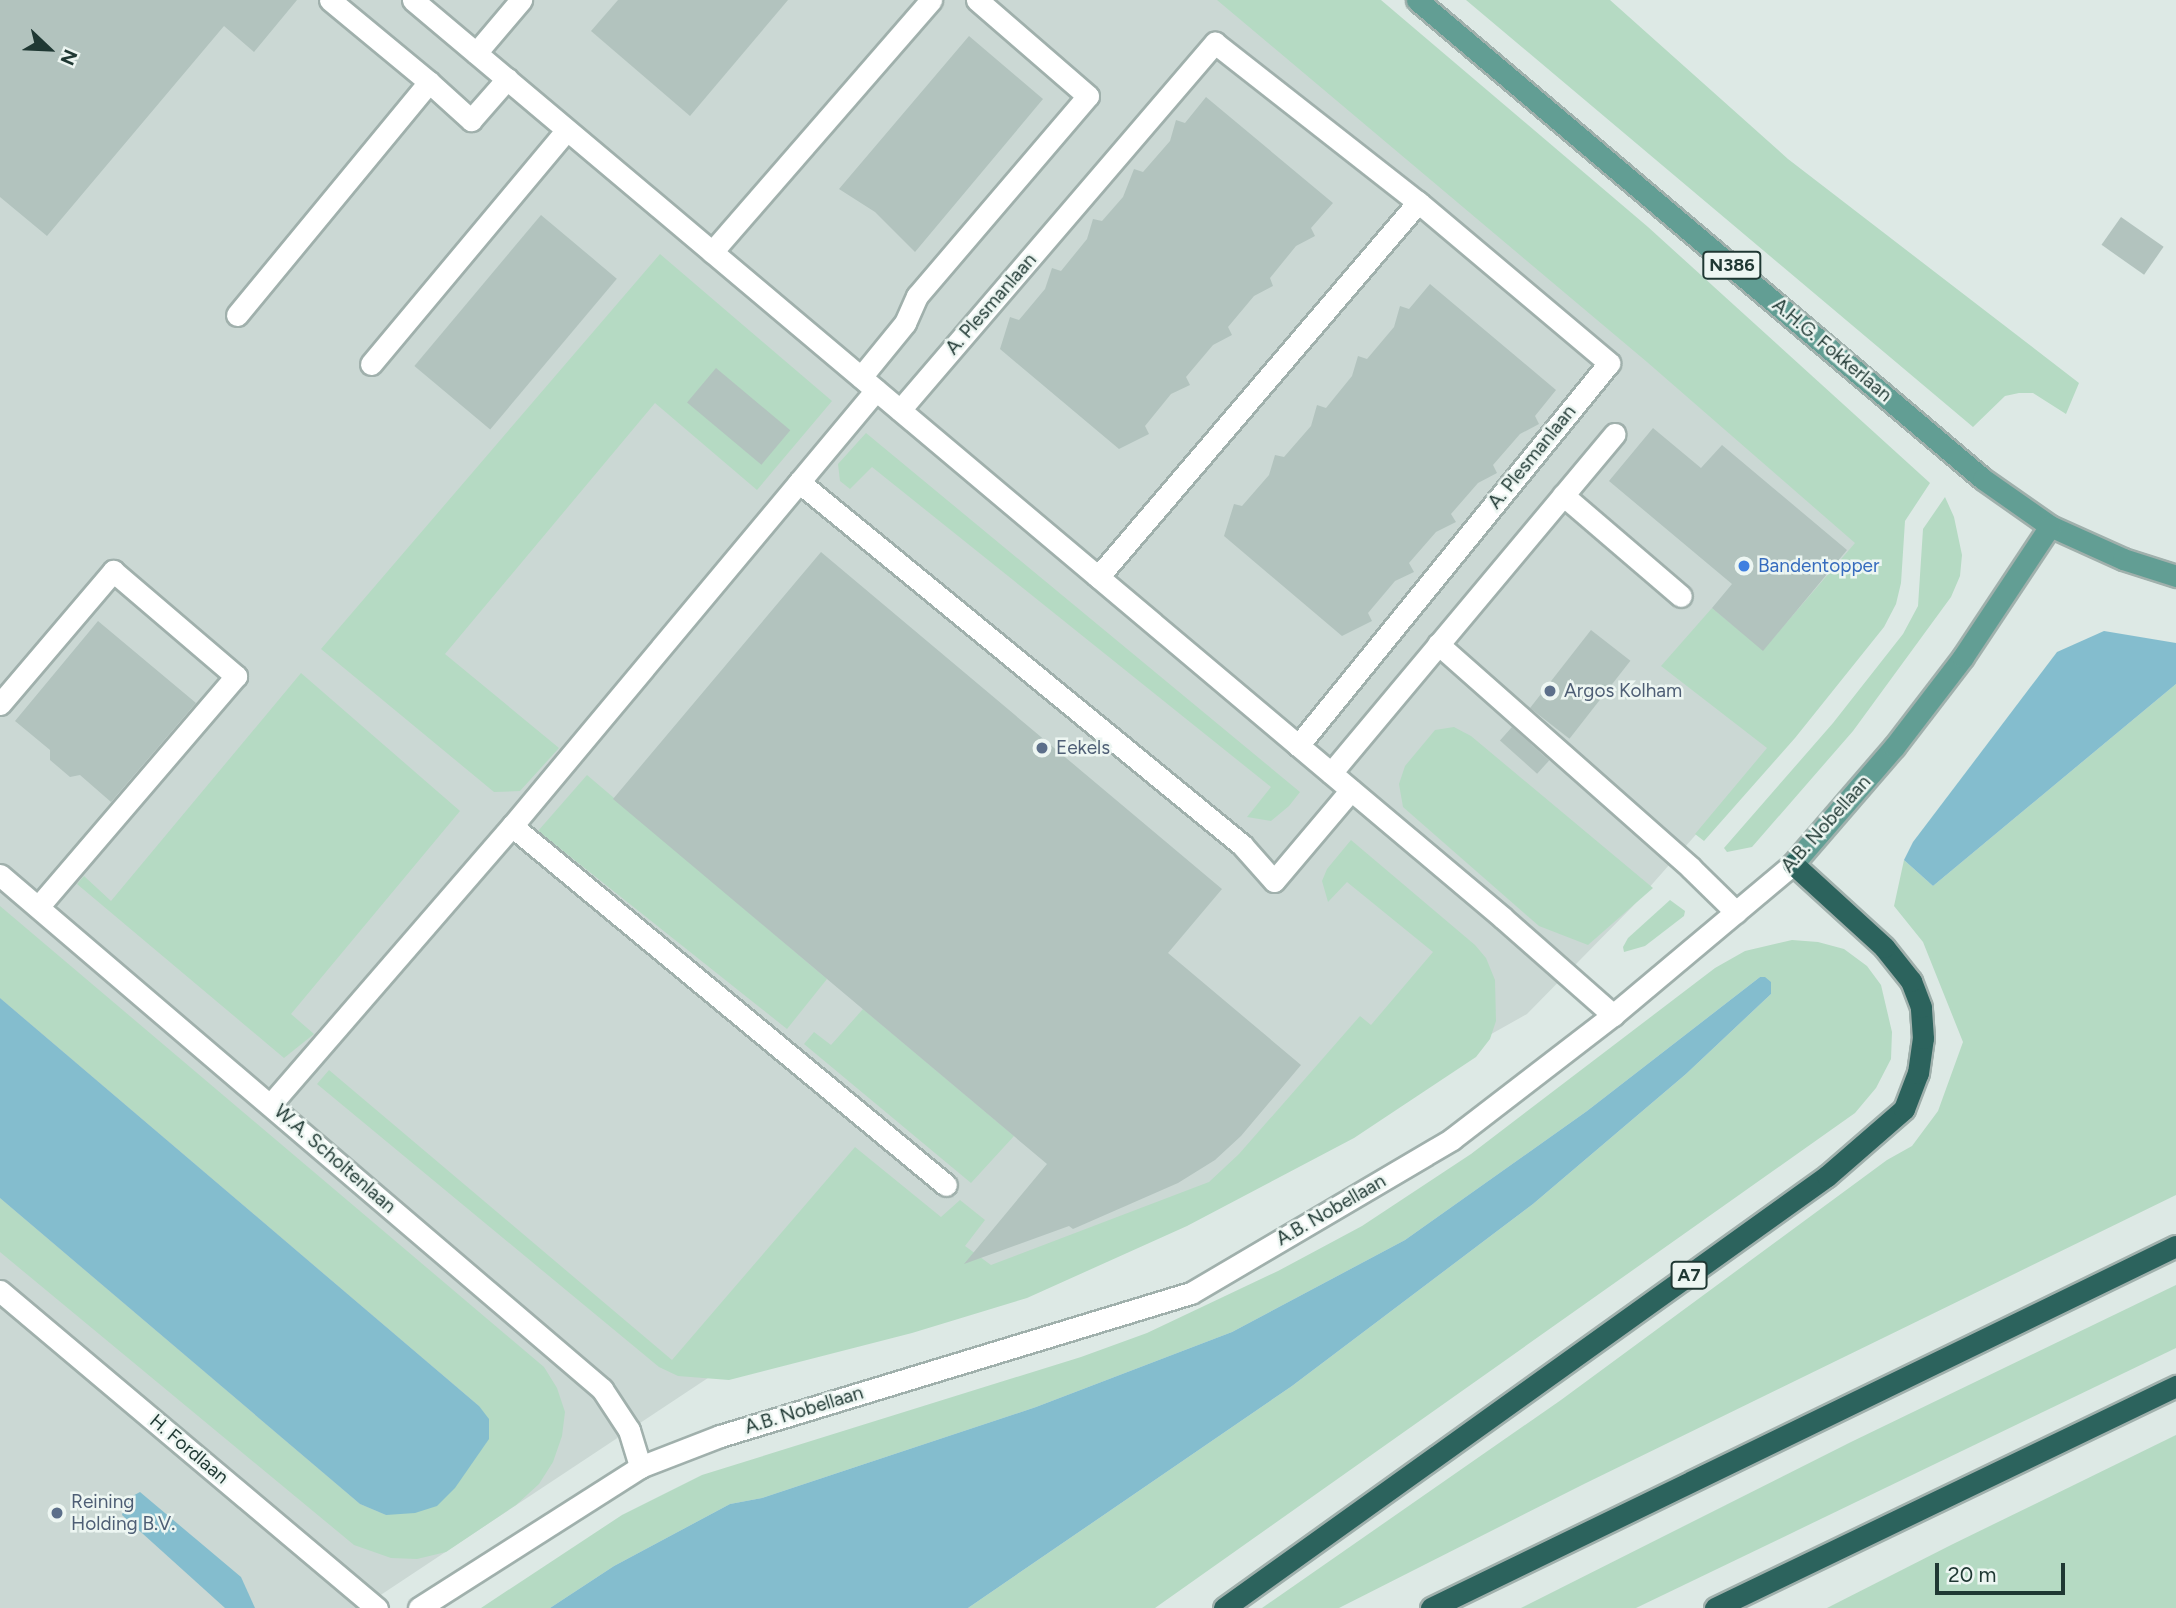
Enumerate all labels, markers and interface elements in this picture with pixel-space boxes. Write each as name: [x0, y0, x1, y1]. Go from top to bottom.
north arrow: [14, 14, 84, 84]
text: N: [55, 46, 82, 69]
street label: A. Plesmanlaan: [941, 249, 1041, 359]
road number: N386: [1702, 250, 1762, 279]
street label: A.H.G. Fokkerlaan: [1768, 294, 1896, 406]
street label: A. Plesmanlaan: [1483, 401, 1581, 513]
place label: Bandentopper: [1758, 555, 1879, 577]
marker: Bandentopper: [1736, 558, 1752, 574]
place label: Argos Kolham: [1564, 680, 1682, 702]
marker: Argos Kolham: [1542, 683, 1558, 699]
place label: Eekels: [1056, 737, 1110, 759]
marker: Eekels: [1034, 740, 1050, 756]
street label: A.B. Nobellaan: [1776, 771, 1876, 877]
street label: W.A. Scholtenlaan: [270, 1100, 400, 1218]
street label: A.B. Nobellaan: [1272, 1169, 1390, 1251]
road number: A7: [1670, 1260, 1708, 1290]
street label: A.B. Nobellaan: [742, 1381, 866, 1439]
street label: H. Fordlaan: [145, 1409, 233, 1489]
place label: Reining Holding B.V.: [71, 1491, 175, 1535]
marker: Reining Holding B.V.: [49, 1505, 65, 1521]
scale bar: [1938, 1548, 2068, 1592]
text: 20 m: [1948, 1562, 1996, 1587]

